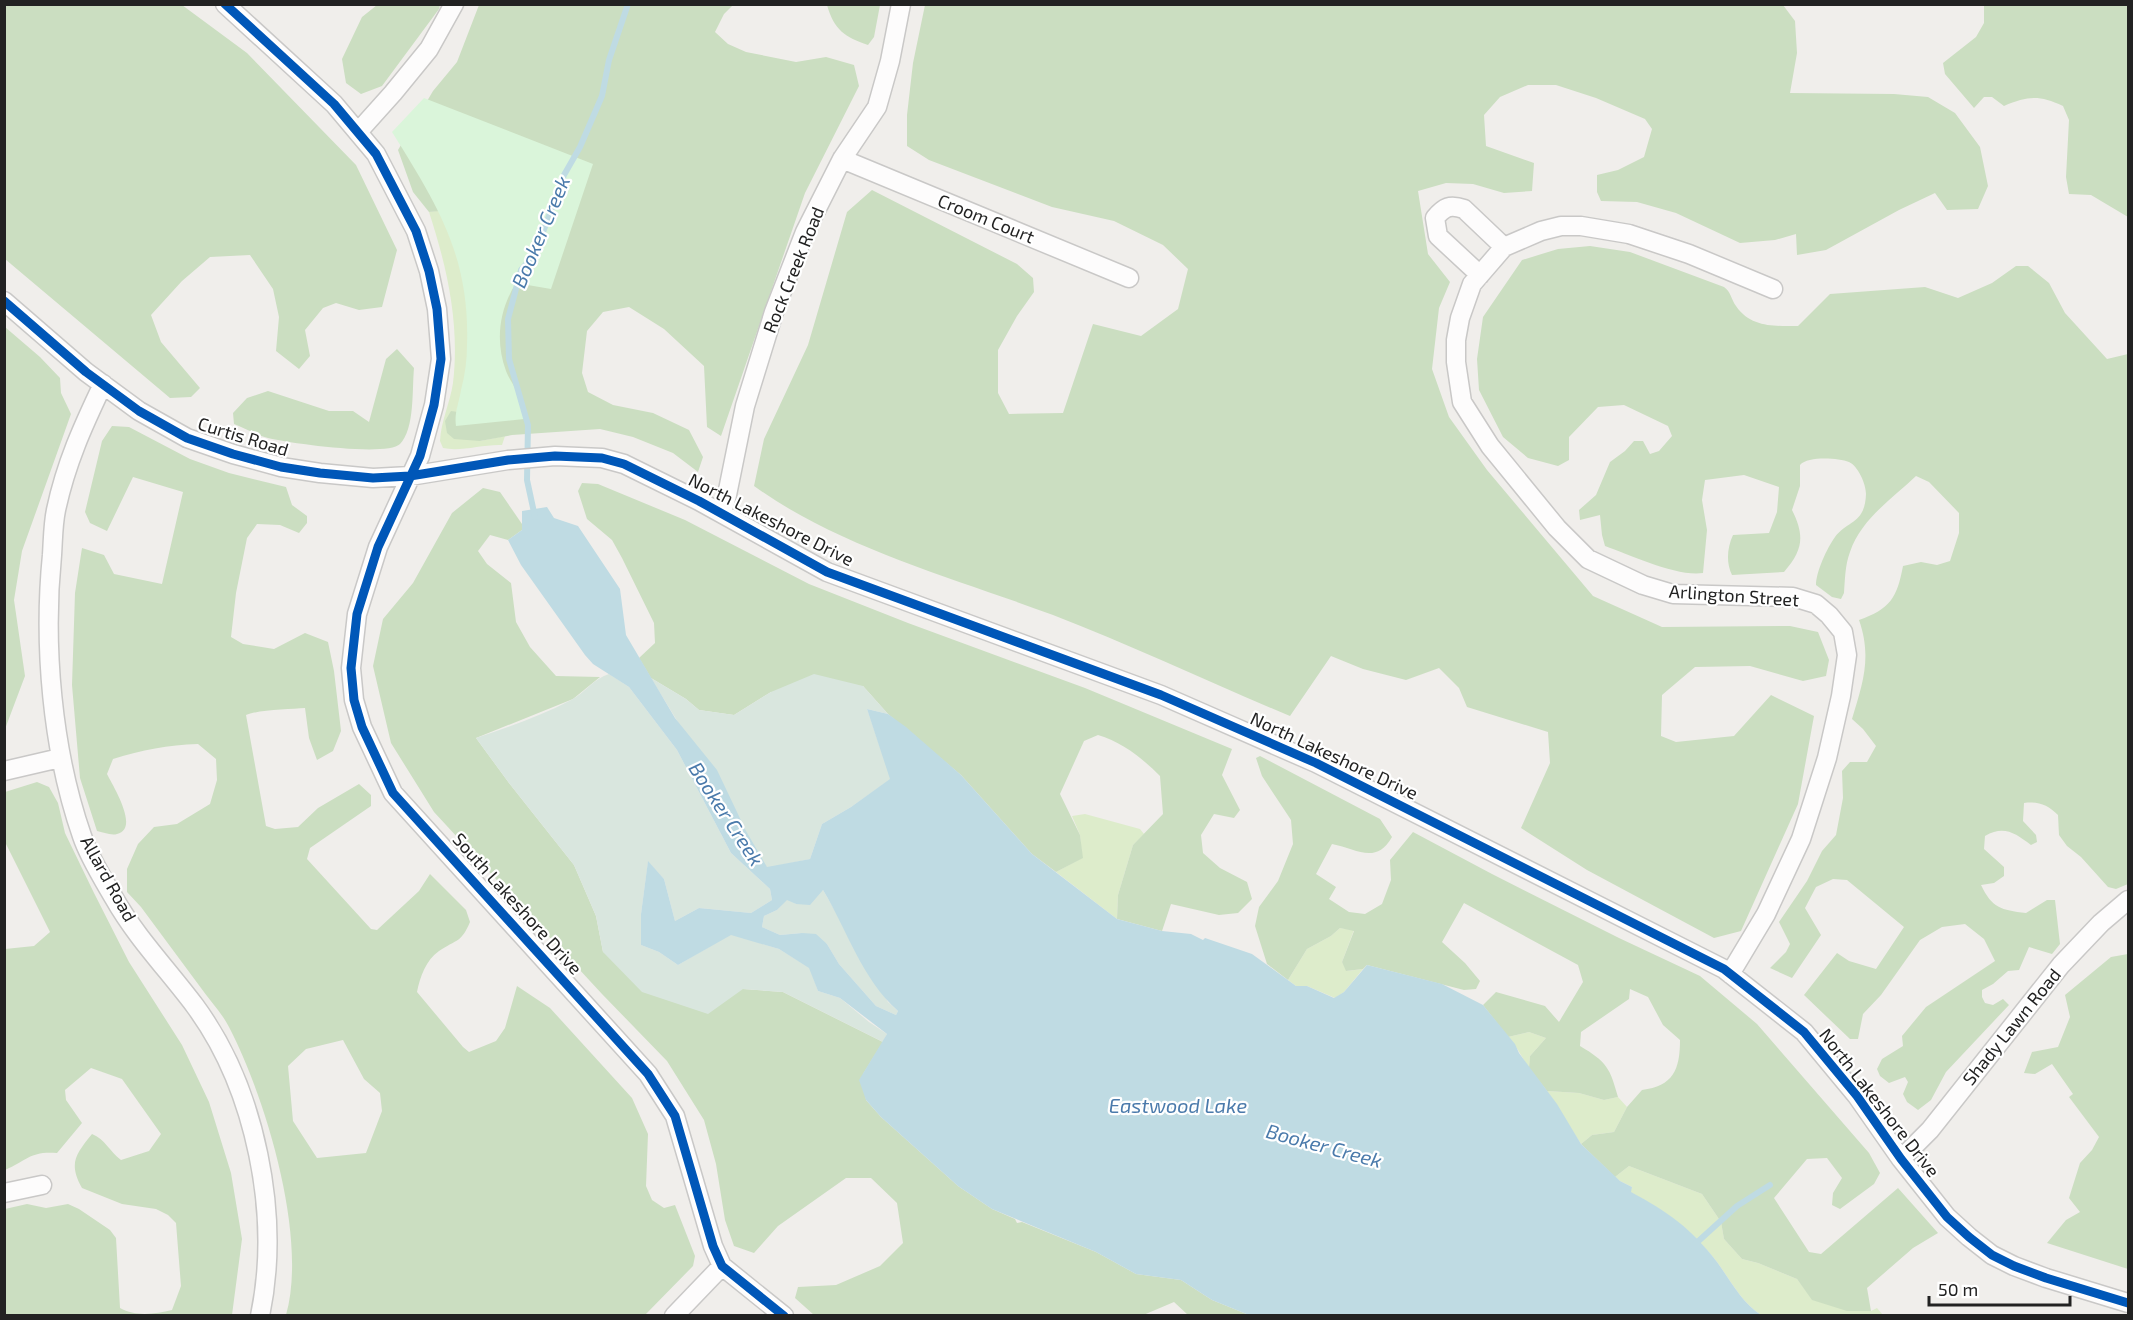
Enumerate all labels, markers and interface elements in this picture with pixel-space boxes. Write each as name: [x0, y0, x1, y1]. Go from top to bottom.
water label: Booker Creek: [506, 172, 574, 291]
street label: Croom Court: [935, 189, 1038, 247]
street label: Rock Creek Road: [758, 203, 828, 336]
street label: Curtis Road: [195, 412, 291, 460]
street label: North Lakeshore Drive: [685, 468, 858, 570]
street label: Arlington Street: [1668, 579, 1800, 611]
street label: North Lakeshore Drive: [1247, 707, 1422, 804]
water label: Booker Creek: [684, 757, 769, 870]
street label: South Lakeshore Drive: [448, 828, 587, 979]
street label: Allard Road: [76, 832, 141, 925]
street label: Shady Lawn Road: [1957, 964, 2065, 1089]
street label: North Lakeshore Drive: [1815, 1024, 1945, 1181]
water label: Eastwood Lake: [1109, 1093, 1247, 1117]
water label: Booker Creek: [1264, 1118, 1385, 1172]
scale bar: [1929, 1269, 2070, 1307]
text: 50 m: [1938, 1278, 1978, 1300]

